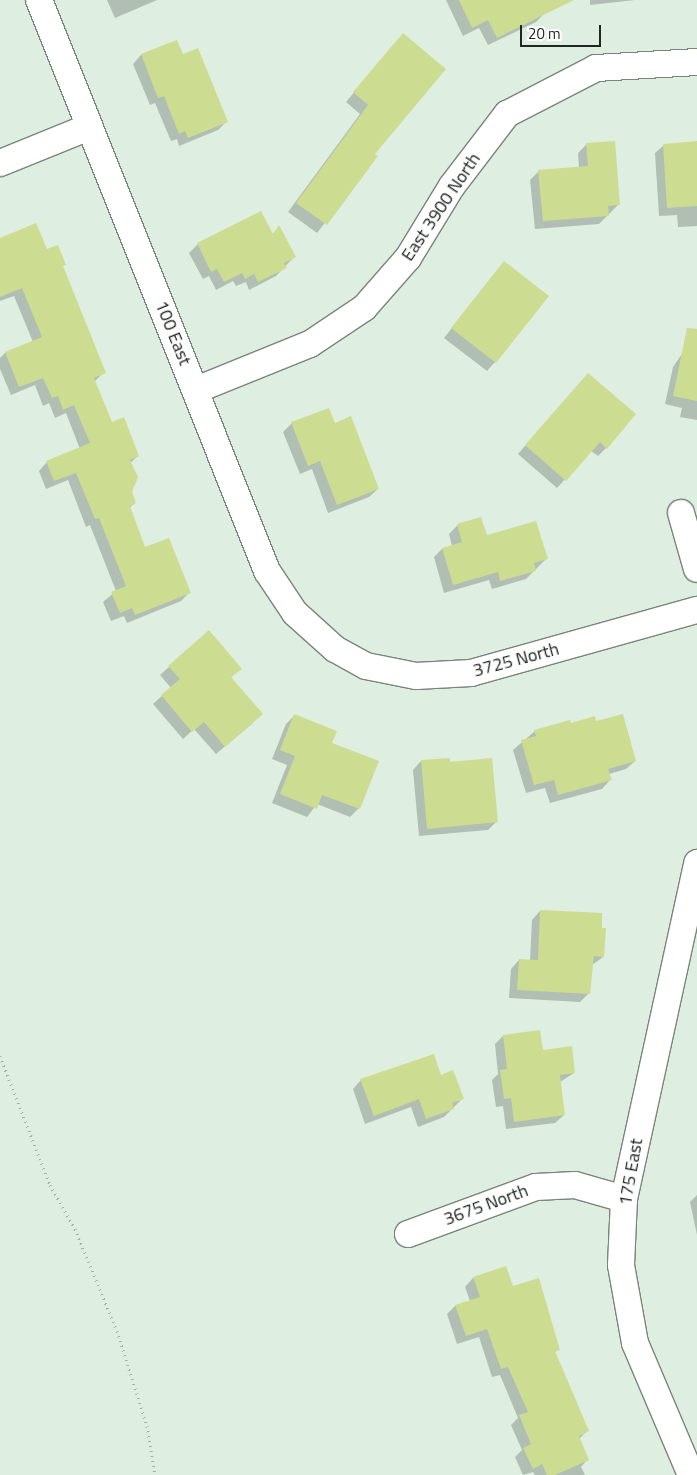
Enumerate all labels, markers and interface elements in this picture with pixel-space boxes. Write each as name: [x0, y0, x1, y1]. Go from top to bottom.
scale bar: [522, 15, 603, 47]
text: 20 m: [528, 22, 561, 45]
street label: East 3900 North: [397, 149, 485, 265]
street label: 100 East: [150, 297, 196, 369]
street label: 3725 North: [471, 638, 561, 682]
street label: 175 East: [614, 1137, 648, 1207]
street label: 3675 North: [441, 1180, 531, 1230]

